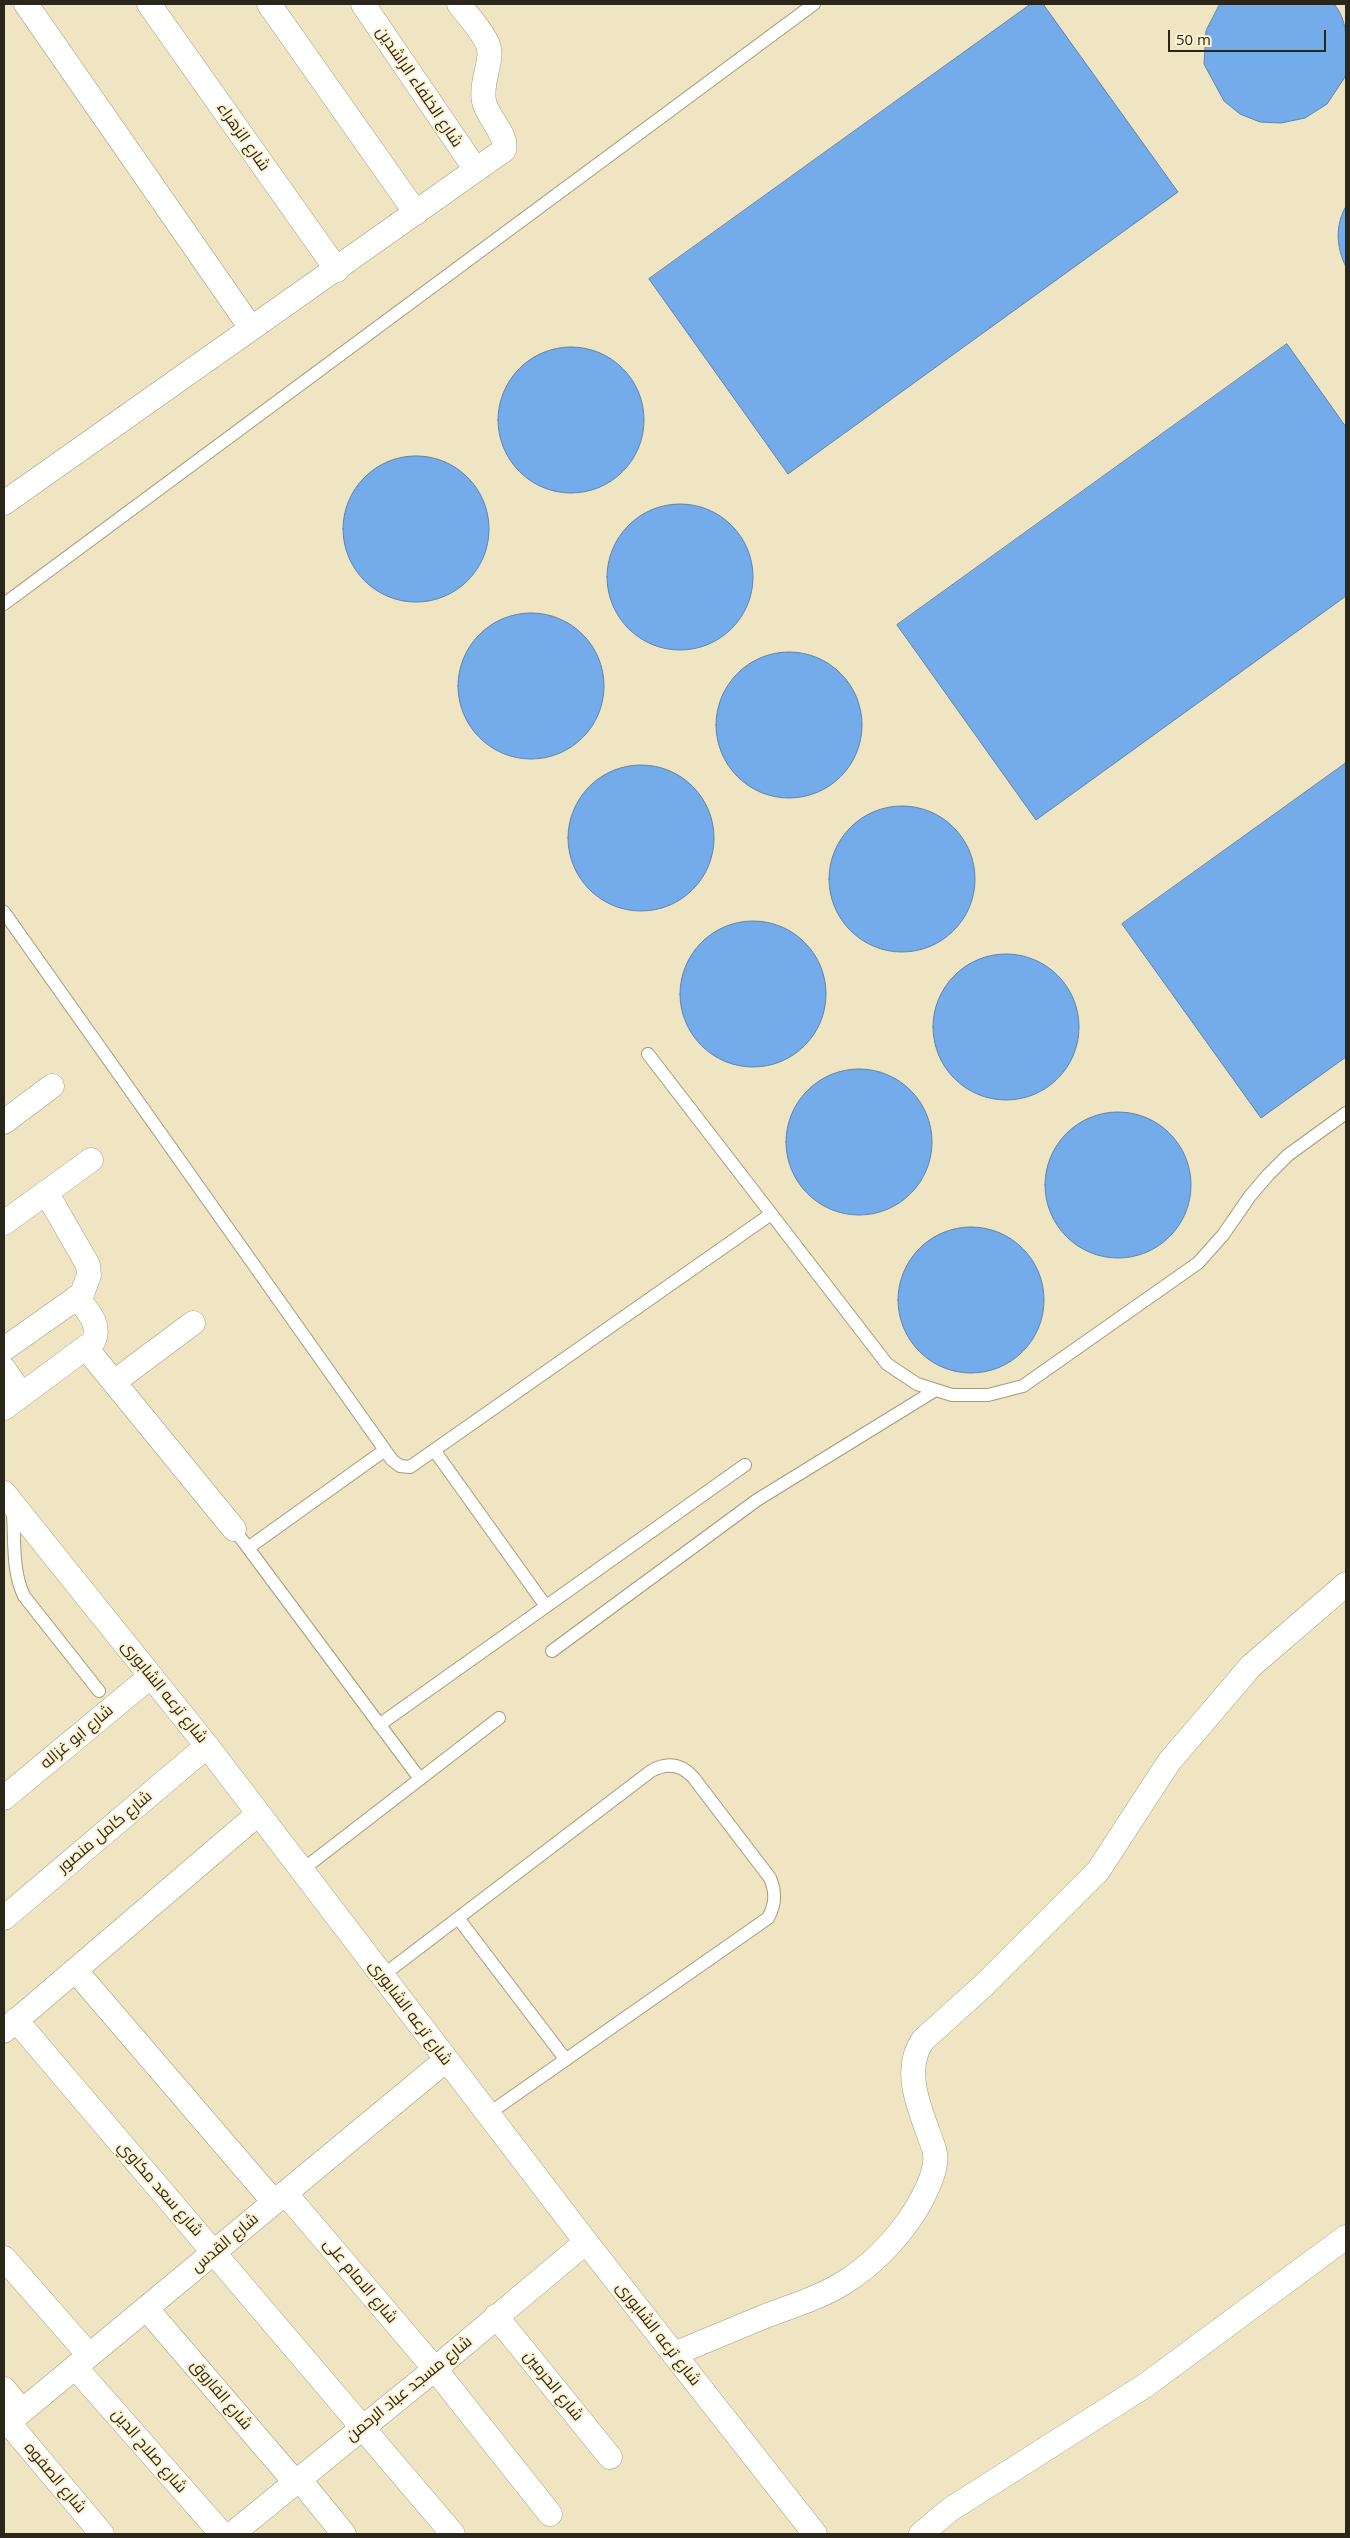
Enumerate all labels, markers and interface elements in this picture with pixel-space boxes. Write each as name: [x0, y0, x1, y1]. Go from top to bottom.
scale bar: [1170, 20, 1328, 52]
street label: شارع الخلفاء الراشدين: [372, 23, 466, 151]
text: 50 m: [1176, 29, 1211, 49]
street label: شارع الزهراء: [212, 99, 274, 175]
street label: شارع ترعه الشابورى: [117, 1637, 211, 1747]
street label: شارع ابو غزاله: [37, 1701, 117, 1773]
street label: شارع كامل منصور: [54, 1787, 156, 1877]
street label: شارع ترعه الشابورى: [364, 1957, 456, 2069]
street label: شارع سعد مكاوي: [113, 2137, 207, 2241]
street label: شارع القدس: [187, 2209, 263, 2277]
street label: شارع الامام على: [319, 2235, 401, 2327]
street label: شارع ترعه الشابورى: [612, 2278, 704, 2390]
street label: شارع مسجد عباد الرحمن: [342, 2332, 476, 2446]
street label: شارع الحرمين: [519, 2347, 587, 2425]
street label: شارع الفاروق: [186, 2356, 256, 2434]
street label: شارع صلاح الدين: [107, 2405, 191, 2497]
street label: شارع الصفوه: [20, 2439, 90, 2517]

